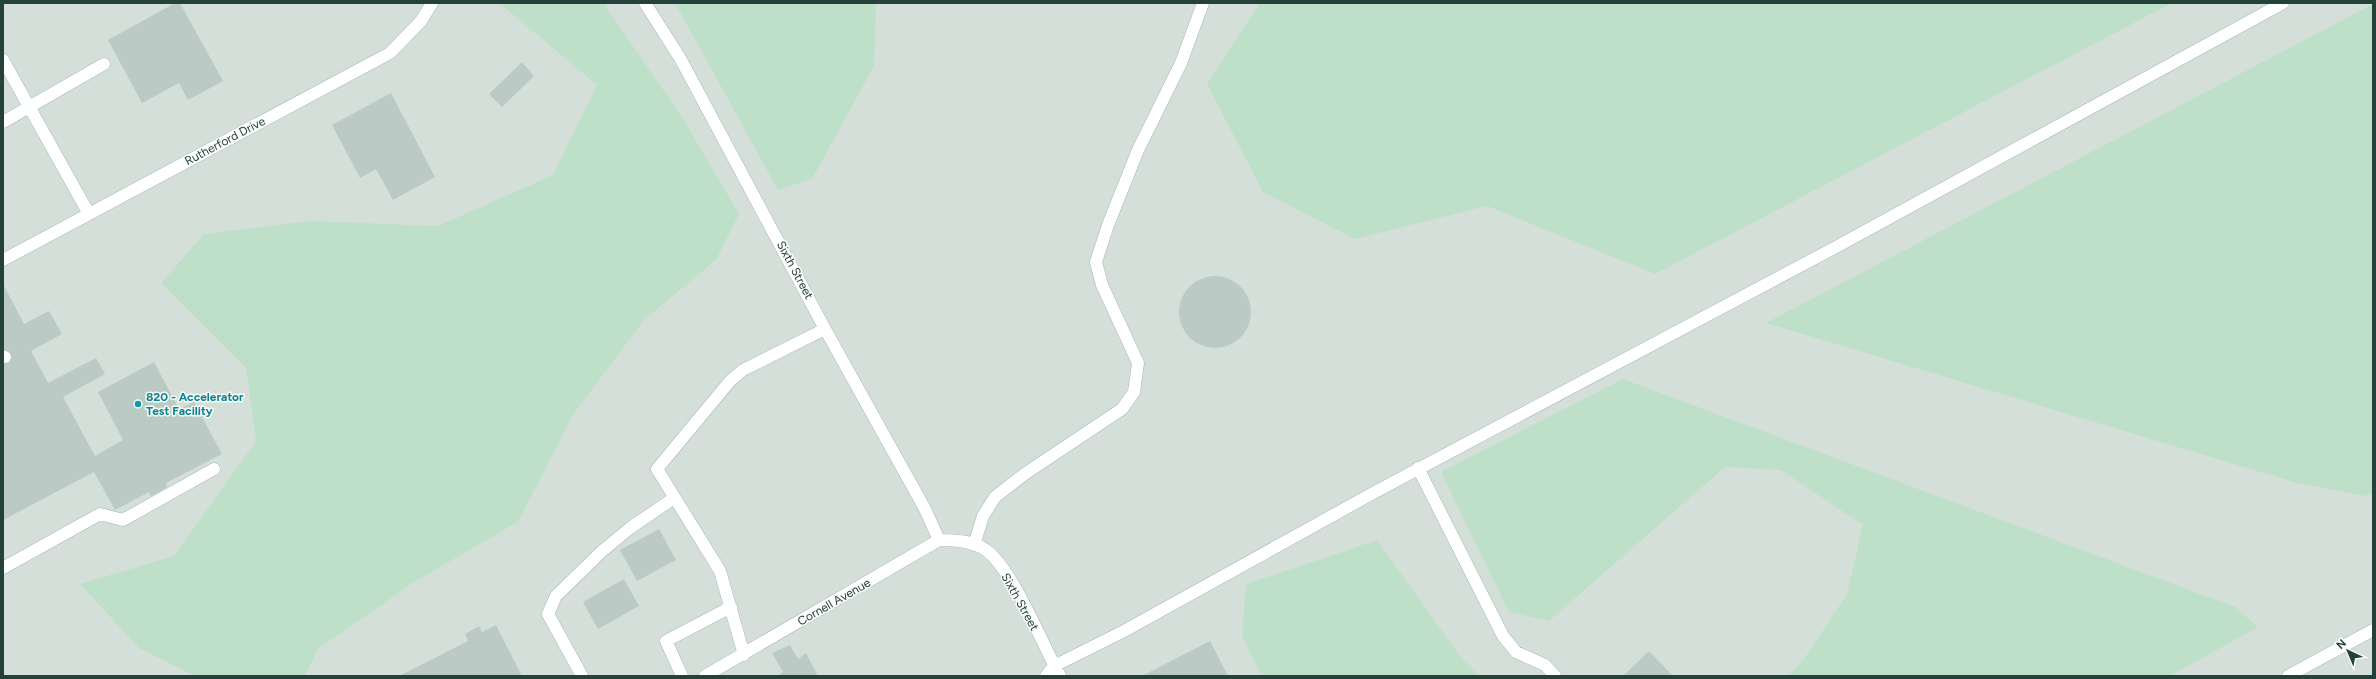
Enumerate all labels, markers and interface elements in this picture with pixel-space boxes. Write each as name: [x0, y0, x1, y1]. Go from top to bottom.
street label: Rutherford Drive: [182, 114, 268, 168]
street label: Sixth Street: [774, 239, 816, 302]
place label: 820 - Accelerator Test Facility: [146, 390, 244, 418]
marker: 820 - Accelerator Test Facility: [133, 399, 143, 409]
street label: Sixth Street: [998, 571, 1042, 634]
street label: Cornell Avenue: [795, 575, 873, 628]
north arrow: [2328, 631, 2368, 671]
text: N: [2334, 637, 2349, 652]

